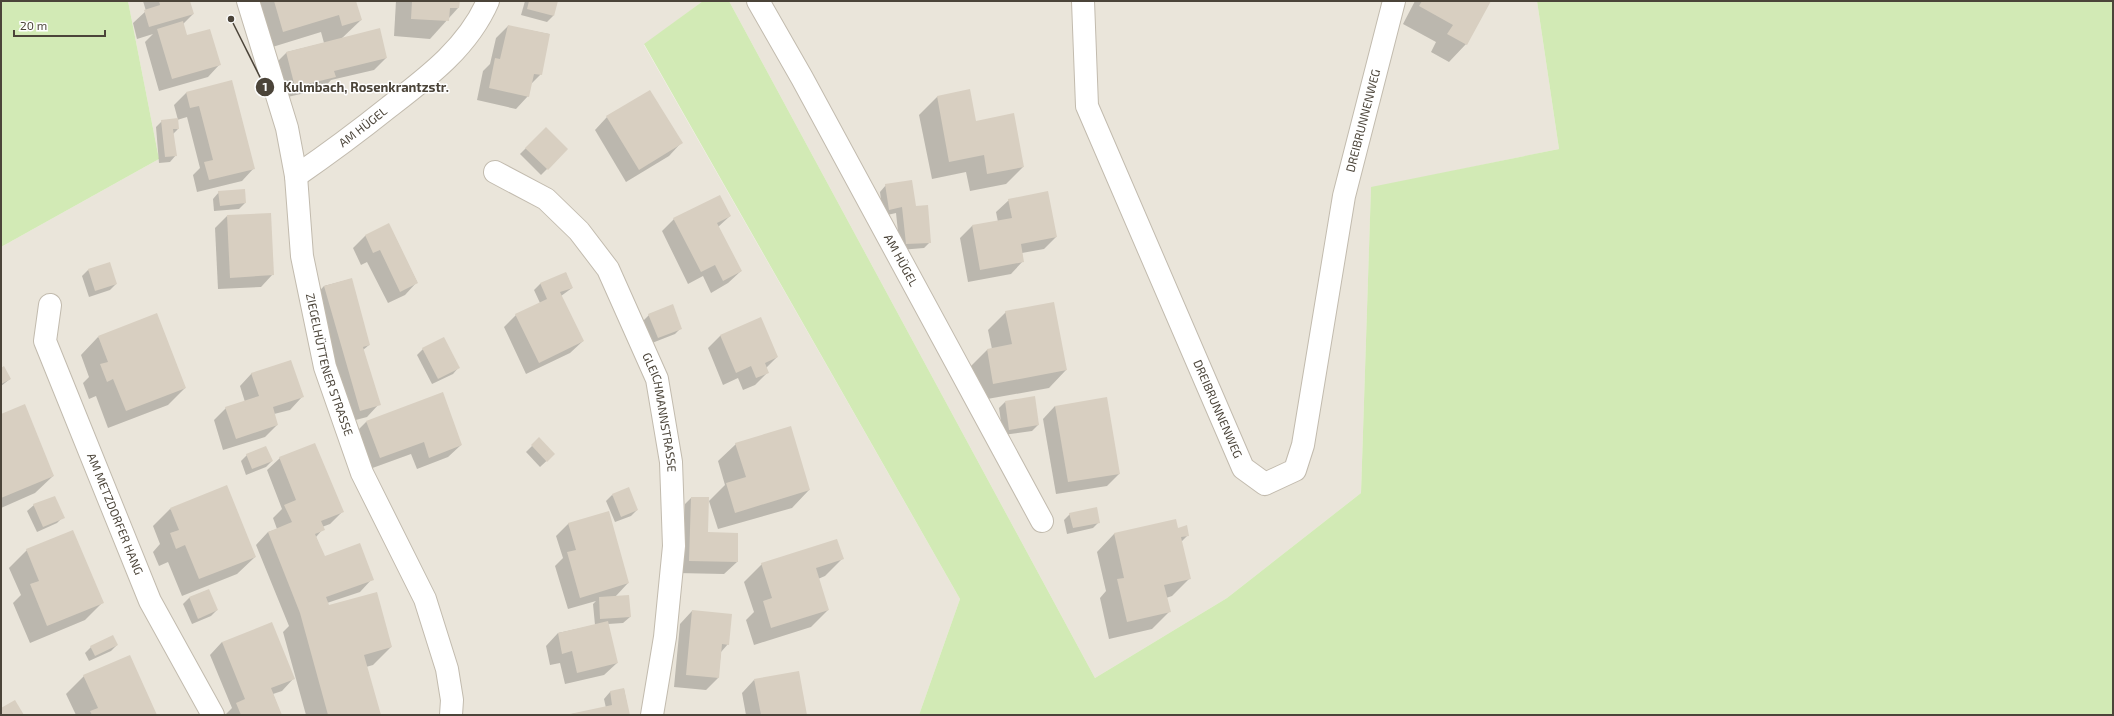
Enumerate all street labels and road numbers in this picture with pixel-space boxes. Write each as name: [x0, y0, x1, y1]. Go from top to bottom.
street label: DREIBRUNNENWEG: [1342, 67, 1382, 173]
street label: AM HÜGEL: [336, 103, 389, 149]
street label: AM HÜGEL: [882, 231, 921, 288]
street label: ZIEGELHÜTTENER STRASSE: [304, 292, 357, 438]
street label: GLEICHMANNSTRASSE: [640, 350, 679, 473]
street label: DREIBRUNNENWEG: [1191, 357, 1246, 460]
street label: AM METZDORFER HANG: [85, 451, 147, 577]

